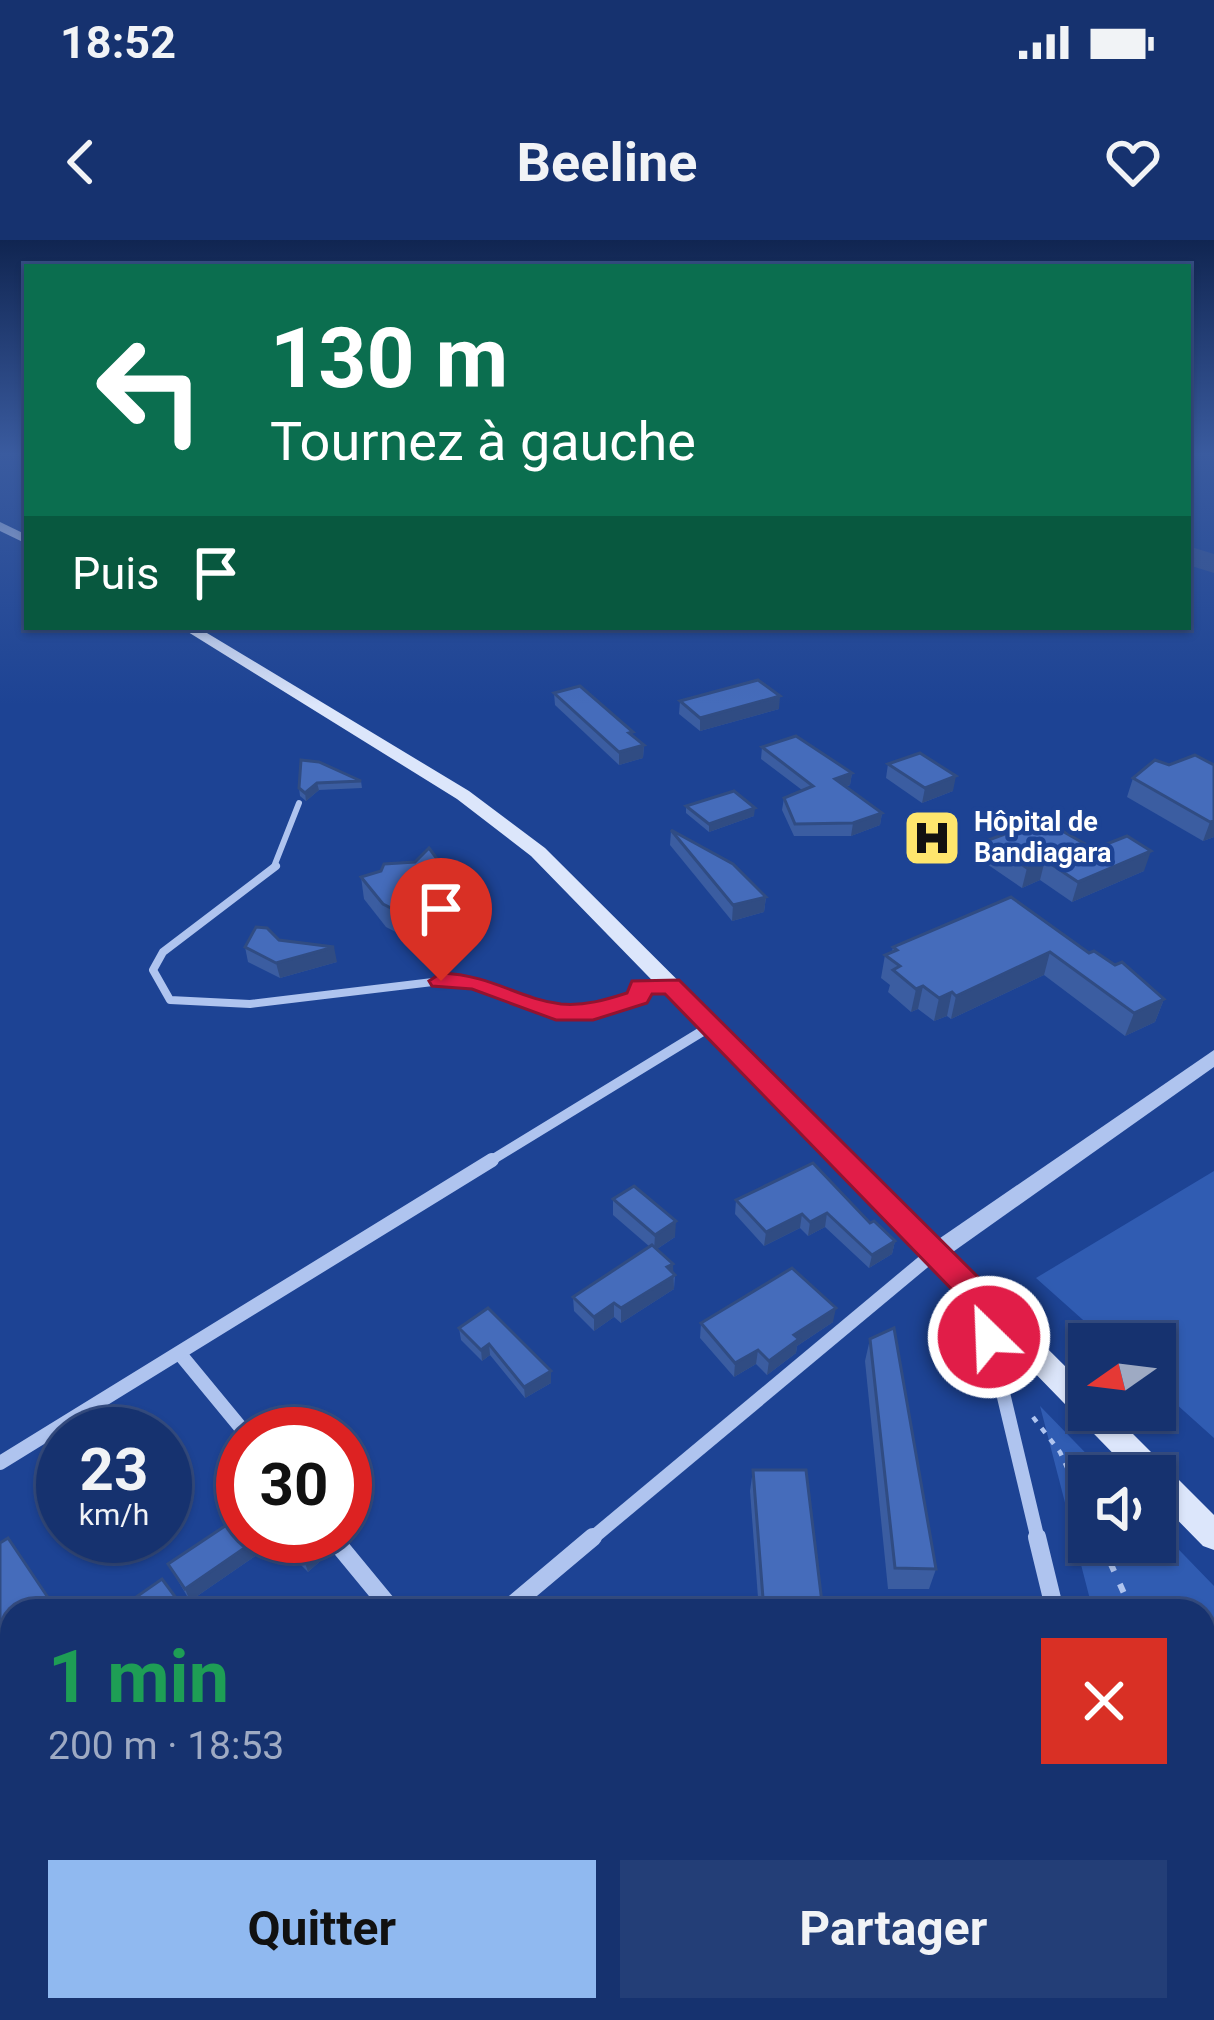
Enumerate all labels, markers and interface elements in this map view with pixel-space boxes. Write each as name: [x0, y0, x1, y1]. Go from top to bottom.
text: 18:52: [60, 16, 176, 69]
icon: back: [48, 129, 114, 195]
icon: heart: [1100, 129, 1166, 195]
text: Beeline: [517, 131, 697, 194]
text: 130 m: [270, 309, 508, 408]
icon: left: [72, 312, 228, 468]
text: Tournez à gauche: [270, 410, 696, 473]
icon: arrive: [183, 540, 249, 606]
text: Puis: [72, 547, 159, 600]
place label: Hôpital de Bandiagara: [974, 806, 1111, 869]
hospital icon: Hôpital de Bandiagara: [901, 807, 963, 869]
pin: [390, 858, 492, 981]
icon: arrive: [408, 876, 474, 942]
position arrow: [926, 1274, 1052, 1400]
north arrow: [1068, 1323, 1176, 1431]
map controls: [1068, 1323, 1176, 1563]
speed limit sign: 30: [216, 1407, 372, 1563]
text: 23: [80, 1434, 148, 1505]
button: sound: [1068, 1455, 1176, 1563]
text: km/h: [79, 1497, 149, 1532]
text: 1 min: [48, 1635, 229, 1720]
button: close: [1041, 1638, 1167, 1764]
text: 200 m · 18:53: [48, 1723, 284, 1769]
button: Quitter: [48, 1860, 596, 1998]
button: Partager: [620, 1860, 1167, 1998]

